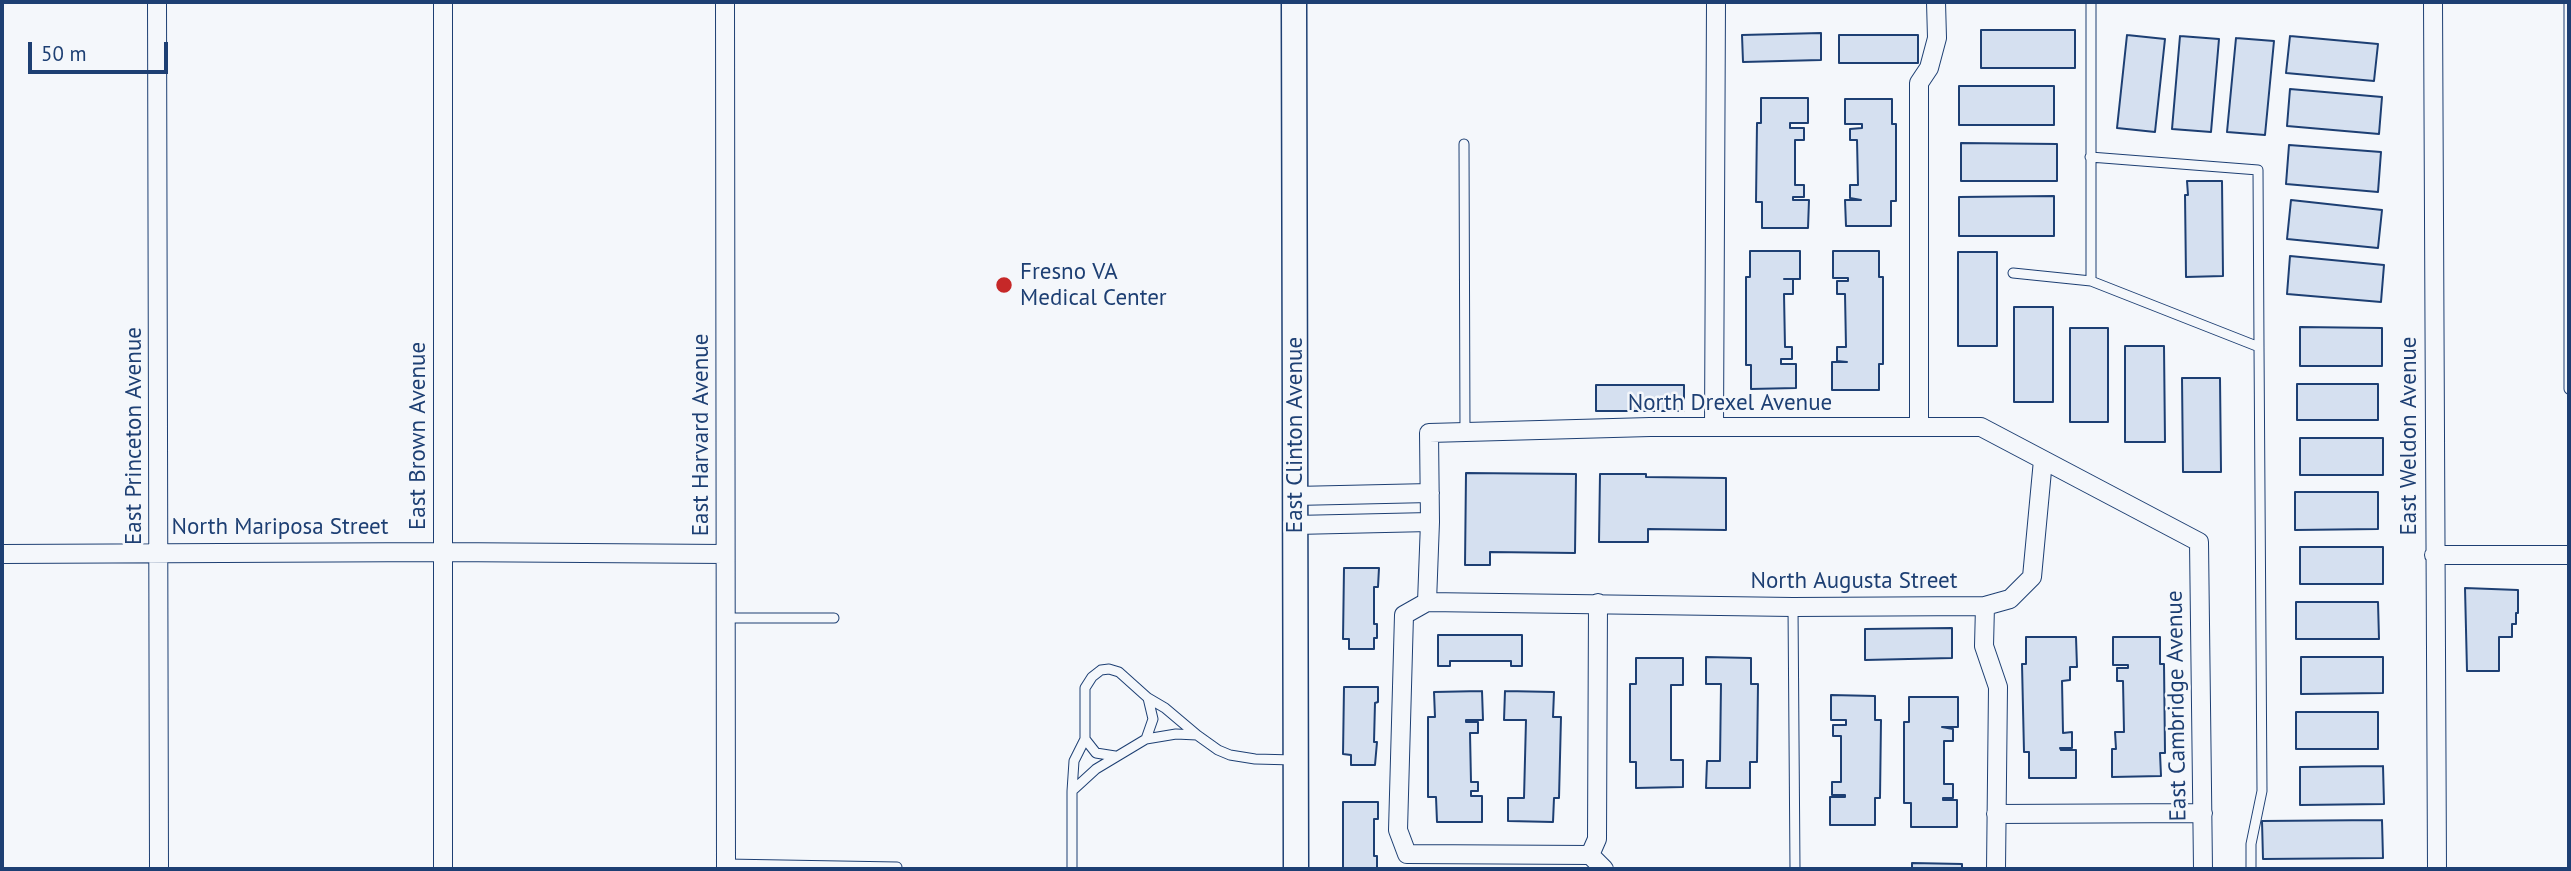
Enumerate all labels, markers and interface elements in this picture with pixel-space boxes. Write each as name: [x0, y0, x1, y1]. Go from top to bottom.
scale bar: [32, 28, 172, 72]
text: 50 m: [41, 40, 87, 67]
place label: Fresno VA Medical Center: [1020, 258, 1167, 312]
marker: Fresno VA Medical Center: [994, 275, 1014, 295]
street label: East Princeton Avenue: [120, 327, 148, 545]
street label: East Harvard Avenue: [687, 334, 715, 536]
street label: East Weldon Avenue: [2395, 336, 2423, 536]
street label: East Clinton Avenue: [1281, 337, 1309, 533]
street label: East Brown Avenue: [404, 342, 432, 530]
street label: North Drexel Avenue: [1628, 389, 1832, 417]
street label: North Mariposa Street: [171, 513, 389, 541]
street label: North Augusta Street: [1750, 567, 1958, 595]
street label: East Cambridge Avenue: [2161, 590, 2193, 822]

